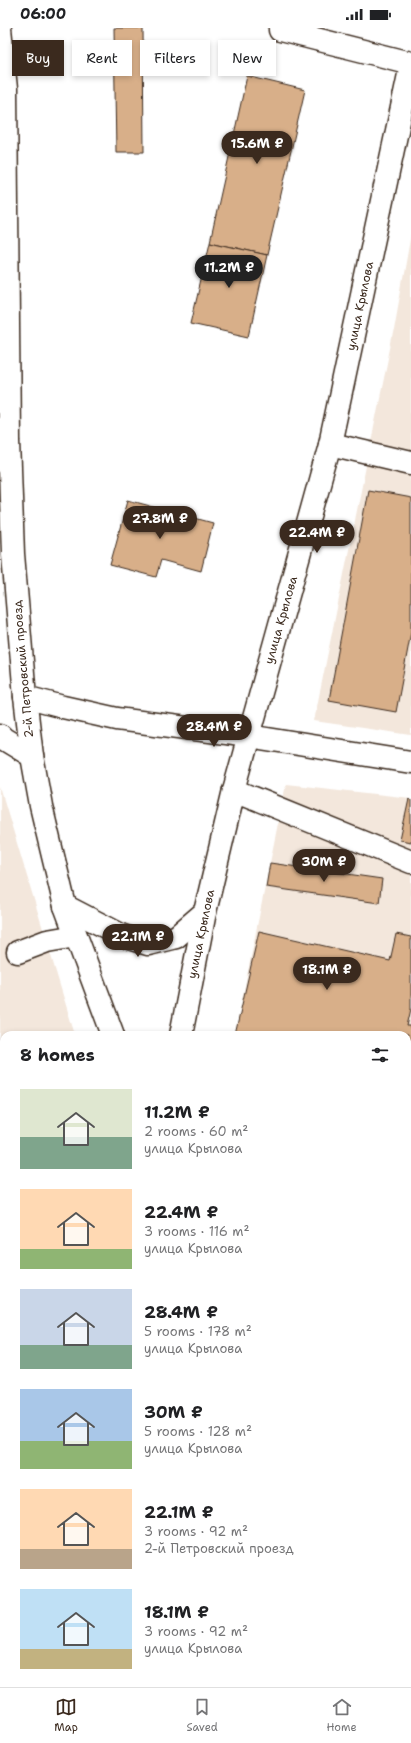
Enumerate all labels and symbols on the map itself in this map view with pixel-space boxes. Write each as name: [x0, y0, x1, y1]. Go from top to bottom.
pin: 15.6M ₽: [220, 131, 294, 165]
pin: 11.2M ₽: [192, 255, 266, 289]
street label: улица Крылова: [343, 259, 377, 352]
pin: 27.8M ₽: [123, 506, 197, 540]
pin: 22.4M ₽: [280, 520, 354, 554]
street label: улица Крылова: [261, 574, 301, 666]
street label: 2-й Петровский проезд: [9, 599, 37, 739]
pin: 28.4M ₽: [177, 714, 251, 748]
pin: 30M ₽: [296, 849, 352, 883]
street label: улица Крылова: [184, 887, 218, 980]
pin: 22.1M ₽: [101, 924, 175, 958]
pin: 18.1M ₽: [290, 957, 364, 991]

